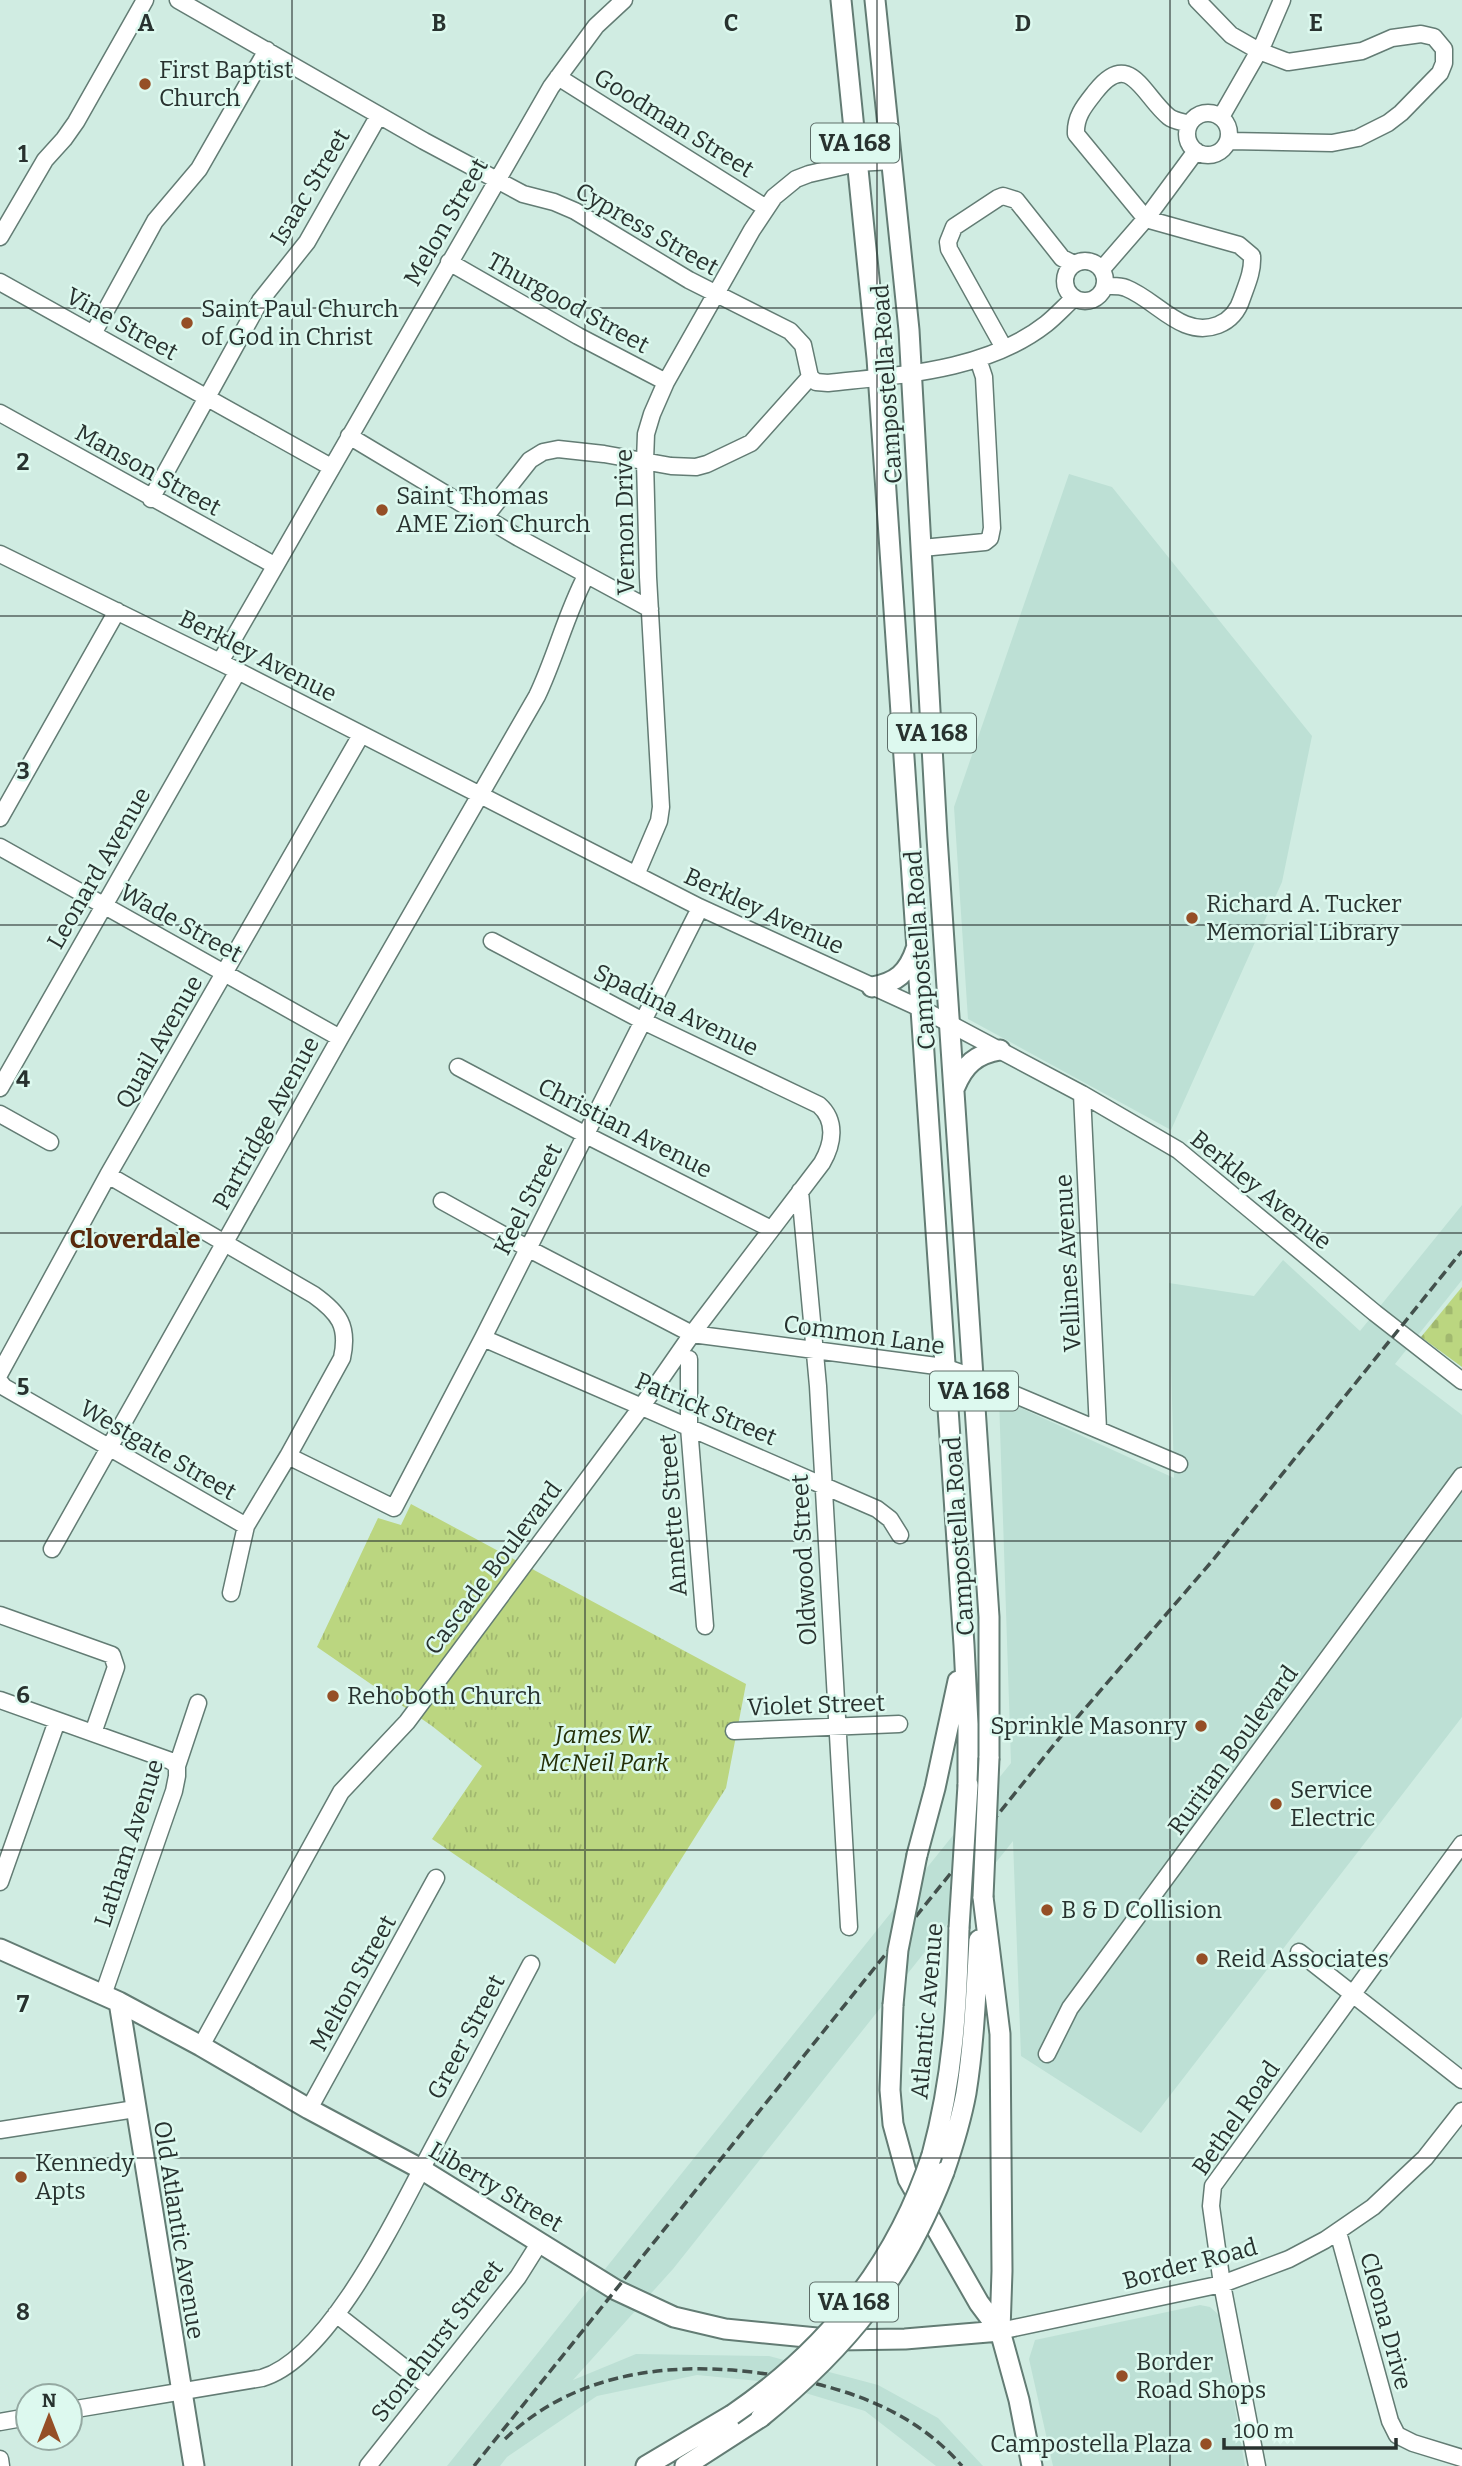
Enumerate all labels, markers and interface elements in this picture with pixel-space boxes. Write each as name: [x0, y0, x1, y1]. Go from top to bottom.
text: A: [138, 9, 155, 37]
text: B: [432, 9, 446, 37]
text: C: [724, 9, 738, 37]
text: D: [1015, 9, 1031, 37]
text: E: [1309, 9, 1323, 37]
place label: First Baptist Church: [159, 56, 293, 112]
street label: Goodman Street: [589, 63, 759, 184]
marker: First Baptist Church: [137, 76, 153, 92]
street label: Isaac Street: [264, 124, 356, 250]
road number: VA 168: [811, 124, 899, 162]
text: 1: [18, 140, 28, 168]
street label: Melon Street: [398, 153, 494, 291]
street label: Cypress Street: [571, 177, 724, 281]
street label: Thurgood Street: [482, 247, 654, 359]
street label: Vine Street: [61, 282, 183, 366]
street label: Campostella Road: [866, 283, 908, 485]
place label: Saint Paul Church of God in Christ: [201, 295, 399, 351]
marker: Saint Paul Church of God in Christ: [179, 315, 195, 331]
street label: Manson Street: [70, 418, 226, 522]
text: 2: [17, 448, 30, 476]
street label: Vernon Drive: [610, 449, 640, 595]
place label: Saint Thomas AME Zion Church: [396, 482, 590, 538]
marker: Saint Thomas AME Zion Church: [374, 502, 390, 518]
street label: Berkley Avenue: [175, 604, 341, 708]
road number: VA 168: [888, 713, 976, 752]
text: 3: [16, 757, 30, 785]
street label: Leonard Avenue: [41, 782, 157, 954]
street label: Campostella Road: [899, 849, 941, 1051]
street label: Berkley Avenue: [680, 862, 848, 960]
street label: Wade Street: [115, 878, 247, 968]
place label: Richard A. Tucker Memorial Library: [1206, 890, 1402, 946]
marker: Richard A. Tucker Memorial Library: [1184, 910, 1200, 926]
street label: Spadina Avenue: [589, 958, 763, 1062]
street label: Quail Avenue: [110, 970, 208, 1114]
street label: Partridge Avenue: [207, 1032, 325, 1214]
text: 4: [16, 1065, 30, 1093]
street label: Christian Avenue: [533, 1072, 717, 1184]
street label: Berkley Avenue: [1185, 1125, 1337, 1255]
street label: Keel Street: [488, 1138, 568, 1260]
street label: Vellines Avenue: [1049, 1173, 1087, 1353]
district label: Cloverdale: [70, 1224, 200, 1255]
street label: Common Lane: [782, 1310, 946, 1360]
street label: Patrick Street: [631, 1367, 781, 1452]
road number: VA 168: [930, 1372, 1018, 1410]
text: 5: [17, 1373, 29, 1401]
street label: Westgate Street: [75, 1394, 242, 1506]
street label: Annette Street: [653, 1433, 693, 1597]
street label: Campostella Road: [938, 1435, 980, 1637]
street label: Oldwood Street: [786, 1473, 822, 1646]
street label: Cascade Boulevard: [419, 1476, 567, 1660]
street label: Ruritan Boulevard: [1162, 1660, 1304, 1840]
text: 6: [16, 1681, 30, 1709]
place label: Rehoboth Church: [347, 1682, 542, 1710]
marker: Rehoboth Church: [325, 1688, 341, 1704]
street label: Violet Street: [747, 1689, 886, 1721]
place label: Sprinkle Masonry: [990, 1712, 1187, 1740]
marker: Sprinkle Masonry: [1193, 1718, 1209, 1734]
park label: James W. McNeil Park: [539, 1721, 670, 1777]
street label: Latham Avenue: [89, 1756, 169, 1930]
place label: Service Electric: [1290, 1776, 1375, 1832]
marker: Service Electric: [1268, 1796, 1284, 1812]
place label: B & D Collision: [1061, 1896, 1222, 1924]
marker: B & D Collision: [1039, 1902, 1055, 1918]
street label: Melton Street: [304, 1910, 402, 2056]
street label: Atlantic Avenue: [905, 1922, 949, 2100]
place label: Reid Associates: [1216, 1945, 1389, 1973]
marker: Reid Associates: [1194, 1951, 1210, 1967]
street label: Greer Street: [421, 1970, 511, 2104]
text: 7: [17, 1990, 30, 2018]
street label: Bethel Road: [1186, 2056, 1286, 2180]
street label: Old Atlantic Avenue: [148, 2119, 210, 2341]
street label: Liberty Street: [424, 2136, 568, 2238]
place label: Kennedy Apts: [35, 2149, 134, 2205]
marker: Kennedy Apts: [13, 2169, 29, 2185]
street label: Border Road: [1120, 2233, 1260, 2295]
street label: Cleona Drive: [1354, 2249, 1418, 2393]
street label: Stonehurst Street: [365, 2254, 509, 2427]
road number: VA 168: [810, 2282, 898, 2322]
text: 8: [16, 2298, 30, 2326]
place label: Border Road Shops: [1136, 2348, 1266, 2404]
marker: Border Road Shops: [1114, 2368, 1130, 2384]
north arrow: [14, 2382, 84, 2452]
text: N: [42, 2389, 57, 2412]
scale bar: [1224, 2406, 1396, 2450]
text: 100 m: [1234, 2418, 1294, 2444]
place label: Campostella Plaza: [990, 2430, 1192, 2458]
marker: Campostella Plaza: [1198, 2436, 1214, 2452]

